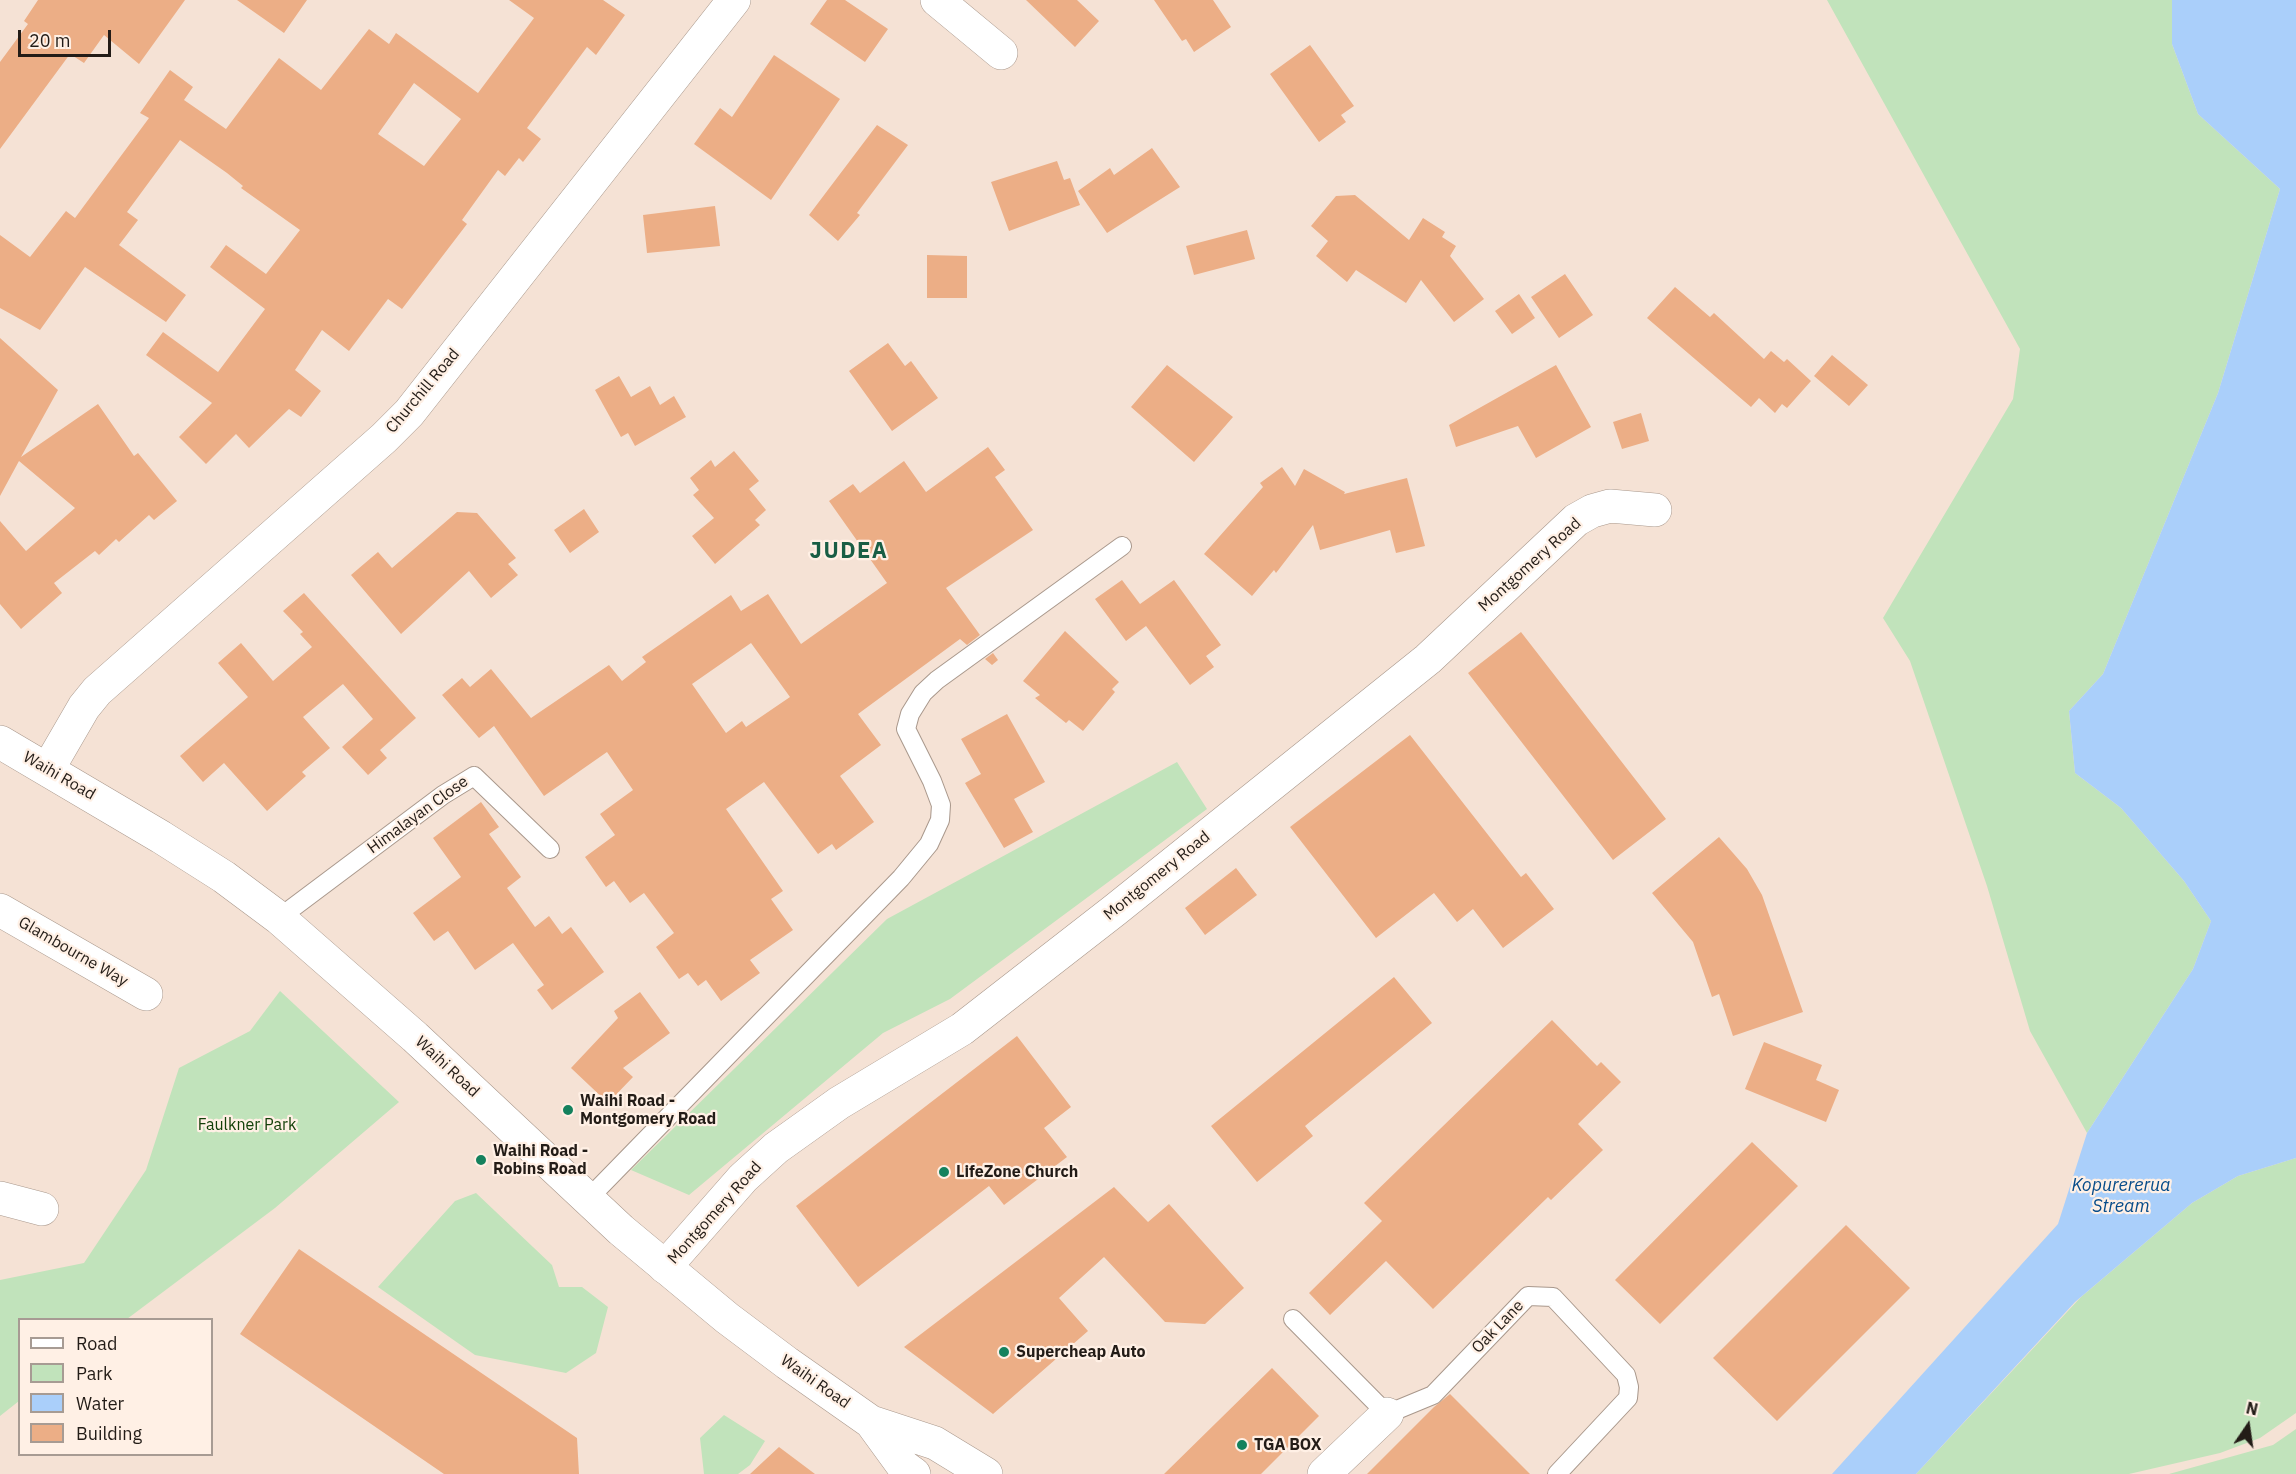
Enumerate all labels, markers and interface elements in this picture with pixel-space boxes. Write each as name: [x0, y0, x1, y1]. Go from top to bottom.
scale bar: [21, 18, 114, 56]
text: 20 m: [29, 29, 71, 52]
street label: Churchill Road: [382, 345, 464, 437]
street label: Montgomery Road: [1475, 514, 1585, 616]
district label: JUDEA: [810, 539, 888, 565]
street label: Waihi Road: [19, 748, 99, 804]
street label: Himalayan Close: [364, 772, 472, 858]
street label: Montgomery Road: [1100, 827, 1214, 925]
street label: Glambourne Way: [15, 913, 131, 991]
street label: Waihi Road: [411, 1033, 483, 1101]
place label: Waihi Road - Montgomery Road: [580, 1091, 716, 1129]
marker: Waihi Road - Montgomery Road: [561, 1103, 575, 1117]
park label: Faulkner Park: [198, 1115, 296, 1135]
place label: Waihi Road - Robins Road: [493, 1141, 588, 1179]
marker: Waihi Road - Robins Road: [474, 1153, 488, 1167]
street label: Montgomery Road: [664, 1158, 766, 1268]
place label: LifeZone Church: [956, 1162, 1078, 1182]
marker: LifeZone Church: [937, 1165, 951, 1179]
water label: Kopurererua Stream: [2071, 1175, 2171, 1218]
street label: Oak Lane: [1468, 1296, 1528, 1358]
legend: [18, 1318, 213, 1456]
text: Road: [76, 1332, 117, 1355]
place label: Supercheap Auto: [1016, 1342, 1146, 1362]
marker: Supercheap Auto: [997, 1345, 1011, 1359]
street label: Waihi Road: [777, 1351, 853, 1413]
text: Park: [76, 1362, 112, 1385]
text: Water: [76, 1392, 124, 1415]
north arrow: [2218, 1396, 2278, 1456]
text: N: [2244, 1397, 2260, 1420]
text: Building: [76, 1422, 142, 1445]
place label: TGA BOX: [1254, 1435, 1322, 1455]
marker: TGA BOX: [1235, 1438, 1249, 1452]

